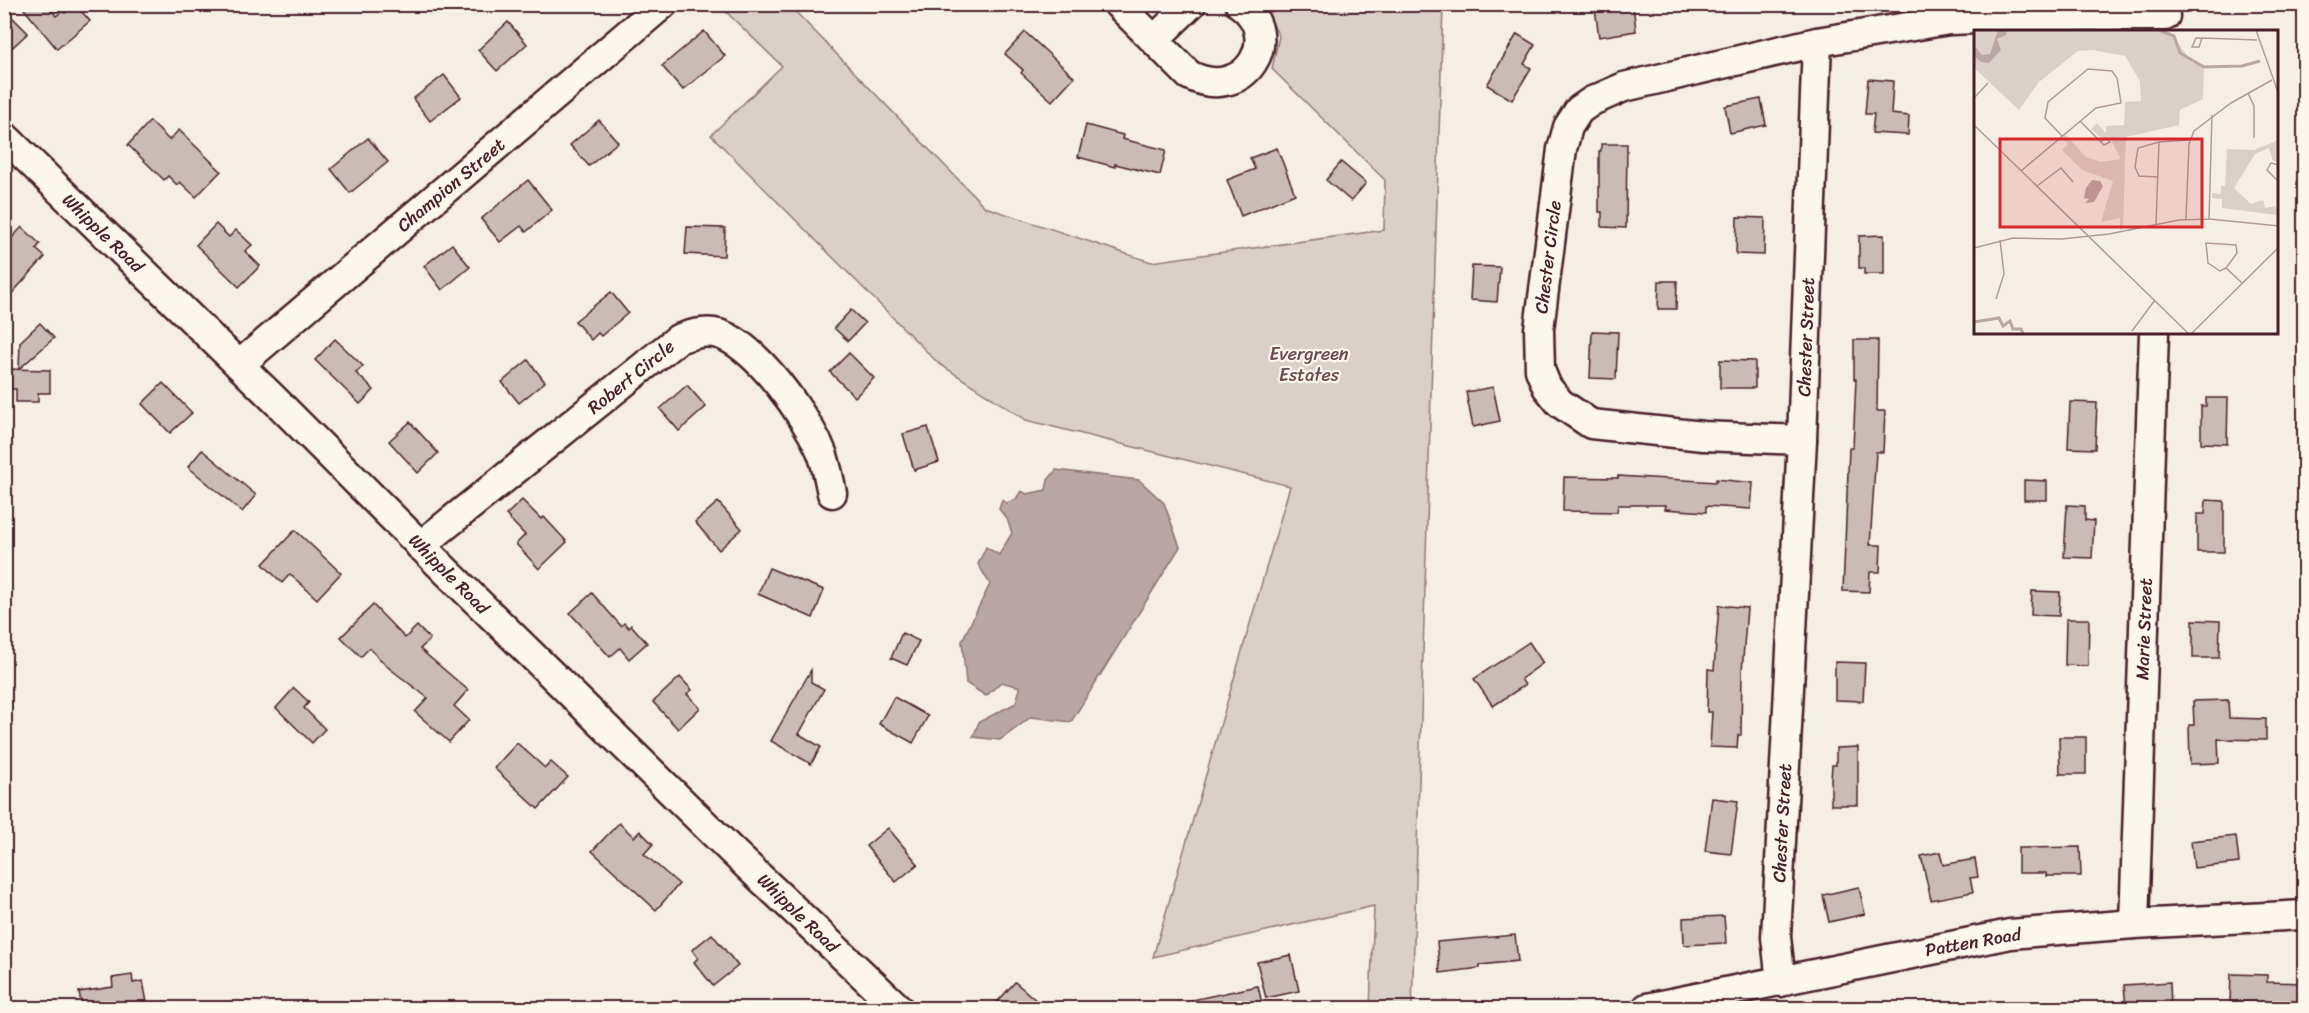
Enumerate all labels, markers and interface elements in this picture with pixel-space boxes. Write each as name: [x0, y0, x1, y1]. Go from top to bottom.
inset map: [1974, 30, 2279, 334]
street label: Champion Street: [389, 130, 513, 240]
street label: Whipple Road: [54, 185, 153, 282]
street label: Chester Circle: [1525, 199, 1571, 315]
street label: Chester Street: [1788, 277, 1824, 397]
street label: Robert Circle: [580, 331, 682, 423]
park label: Evergreen Estates: [1269, 338, 1349, 391]
street label: Whipple Road: [401, 526, 498, 623]
street label: Marie Street: [2126, 577, 2162, 681]
street label: Chester Street: [1763, 763, 1801, 883]
street label: Whipple Road: [749, 865, 848, 962]
street label: Patten Road: [1923, 918, 2025, 966]

